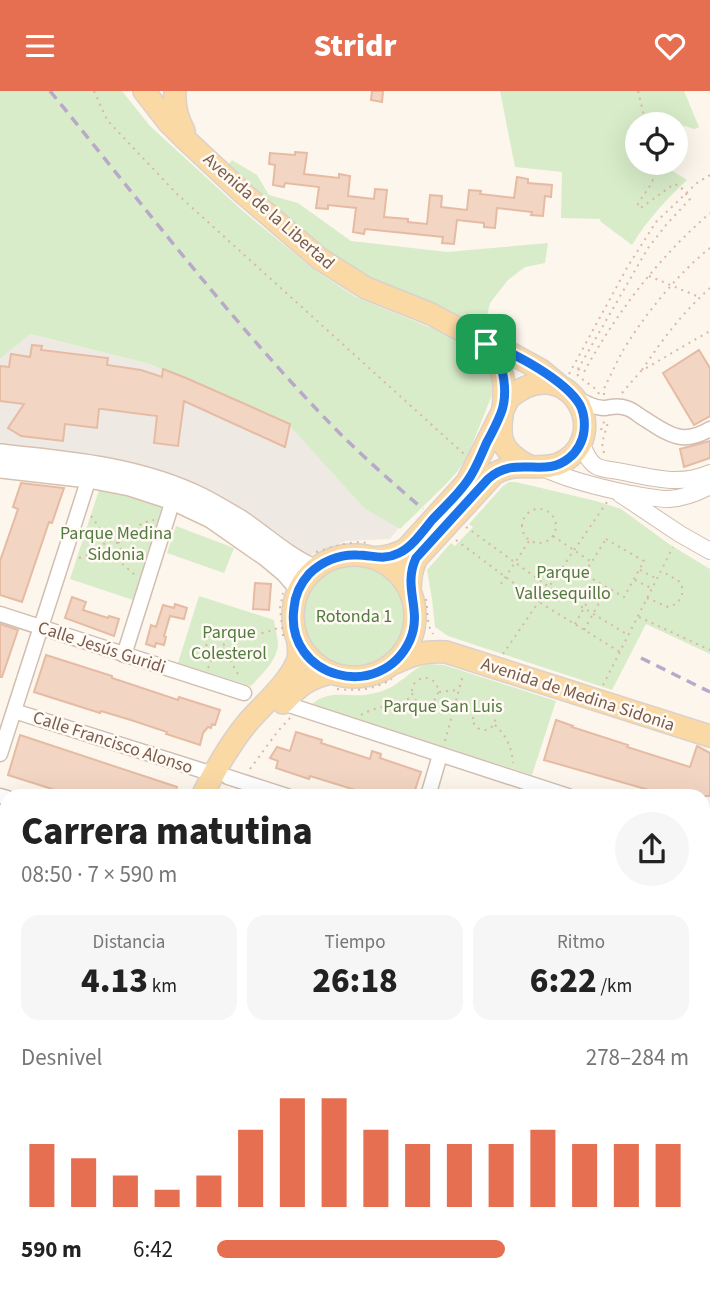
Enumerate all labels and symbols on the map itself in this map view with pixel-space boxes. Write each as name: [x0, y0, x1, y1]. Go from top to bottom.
street label: Avenida de la Libertad: [198, 147, 340, 275]
pin: [456, 314, 516, 374]
park label: Parque Medina Sidonia: [60, 521, 172, 567]
park label: Parque Vallesequillo: [515, 560, 611, 606]
park label: Rotonda 1: [316, 604, 392, 629]
street label: Calle Jesús Guridi: [35, 615, 169, 680]
park label: Parque Colesterol: [191, 620, 267, 666]
street label: Avenida de Medina Sidonia: [478, 651, 678, 738]
park label: Parque San Luis: [383, 694, 503, 719]
street label: Calle Francisco Alonso: [30, 705, 196, 780]

